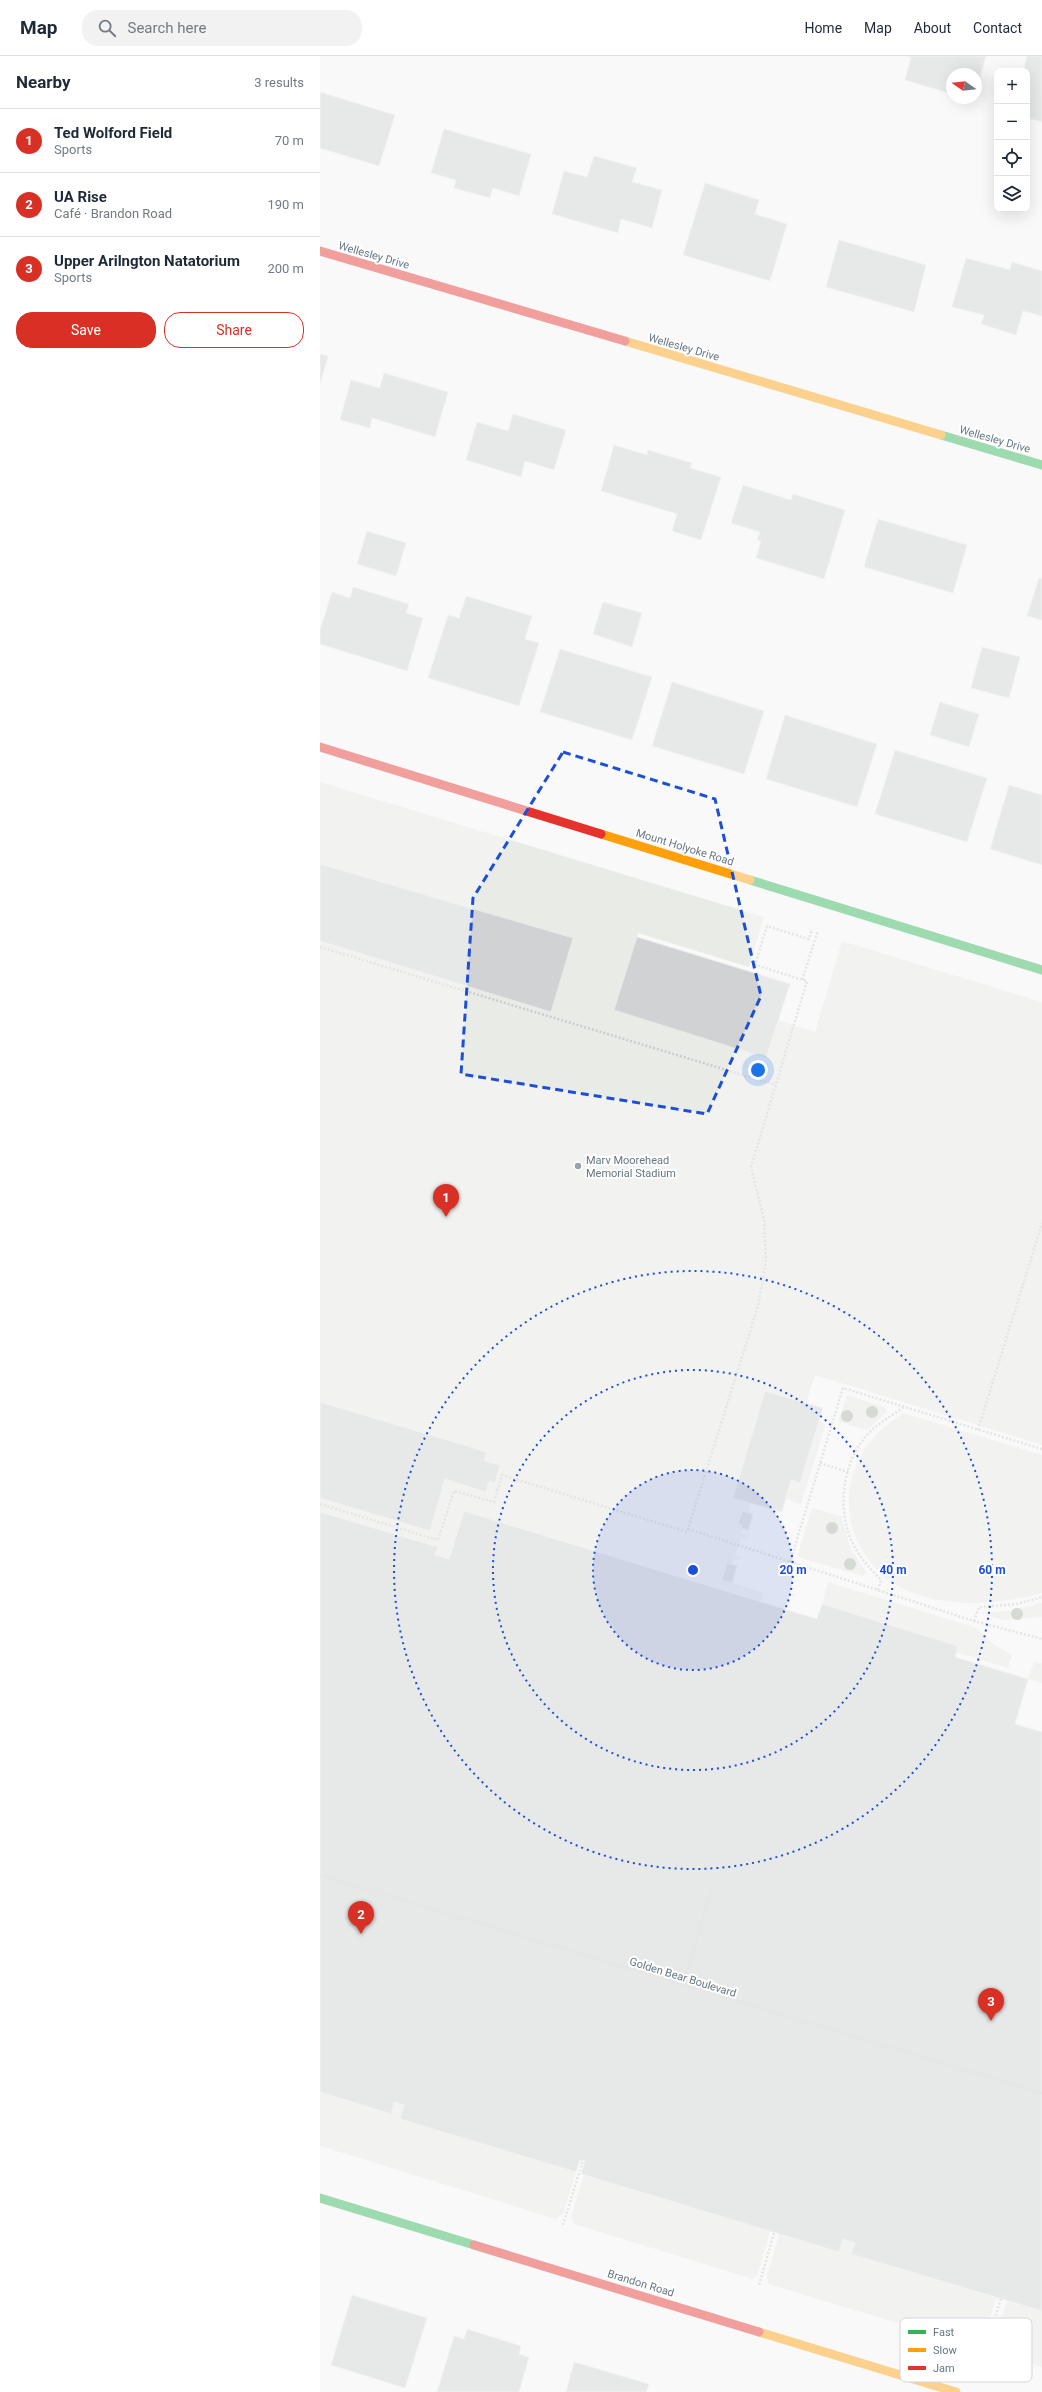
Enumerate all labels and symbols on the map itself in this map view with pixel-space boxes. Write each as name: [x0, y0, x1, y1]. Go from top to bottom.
north arrow: [946, 68, 982, 104]
street label: Wellesley Drive: [337, 239, 411, 272]
street label: Wellesley Drive: [647, 331, 721, 364]
street label: Wellesley Drive: [958, 423, 1032, 456]
street label: Mount Holyoke Road: [634, 826, 735, 869]
your location: [748, 1060, 768, 1080]
place label: Marv Moorehead Memorial Stadium: [586, 1154, 676, 1180]
marker: Marv Moorehead Memorial Stadium: [573, 1161, 583, 1171]
pin: 1: [433, 1184, 459, 1217]
centre of rings: [686, 1563, 700, 1577]
text: 20 m: [779, 1563, 807, 1577]
text: 40 m: [879, 1563, 907, 1577]
text: 60 m: [978, 1563, 1006, 1577]
pin: 2: [348, 1901, 374, 1934]
street label: Golden Bear Boulevard: [628, 1955, 738, 2000]
pin: 3: [978, 1988, 1004, 2021]
street label: Brandon Road: [606, 2267, 676, 2300]
legend: [900, 2318, 1032, 2382]
text: Fast: [933, 2326, 955, 2339]
text: Slow: [933, 2344, 957, 2357]
text: Jam: [933, 2362, 955, 2375]

